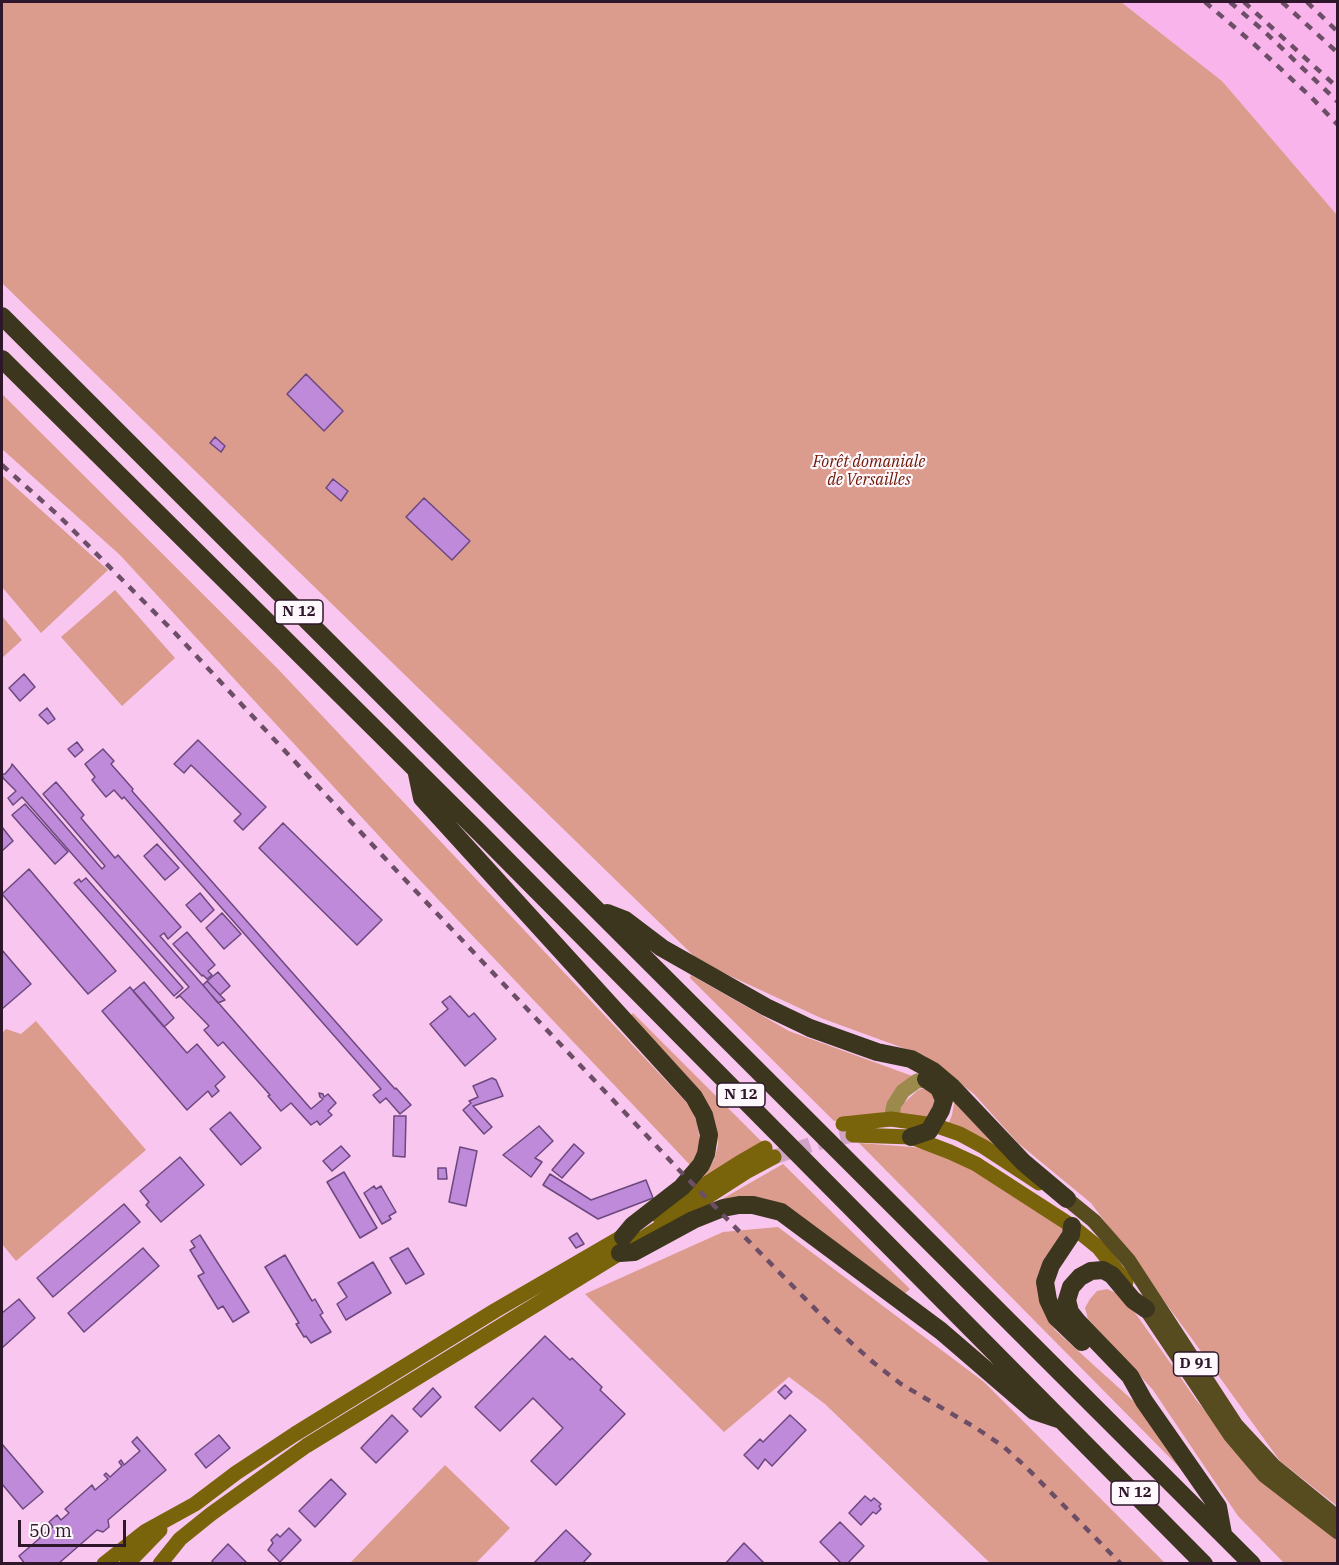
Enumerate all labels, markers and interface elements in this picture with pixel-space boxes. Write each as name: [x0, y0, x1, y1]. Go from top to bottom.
park label: Forêt domaniale de Versailles: [813, 452, 925, 490]
road number: N 12: [275, 600, 323, 624]
road number: N 12: [717, 1083, 765, 1107]
road number: D 91: [1174, 1352, 1218, 1376]
road number: N 12: [1111, 1481, 1159, 1505]
scale bar: [21, 1508, 129, 1546]
text: 50 m: [29, 1519, 72, 1542]

